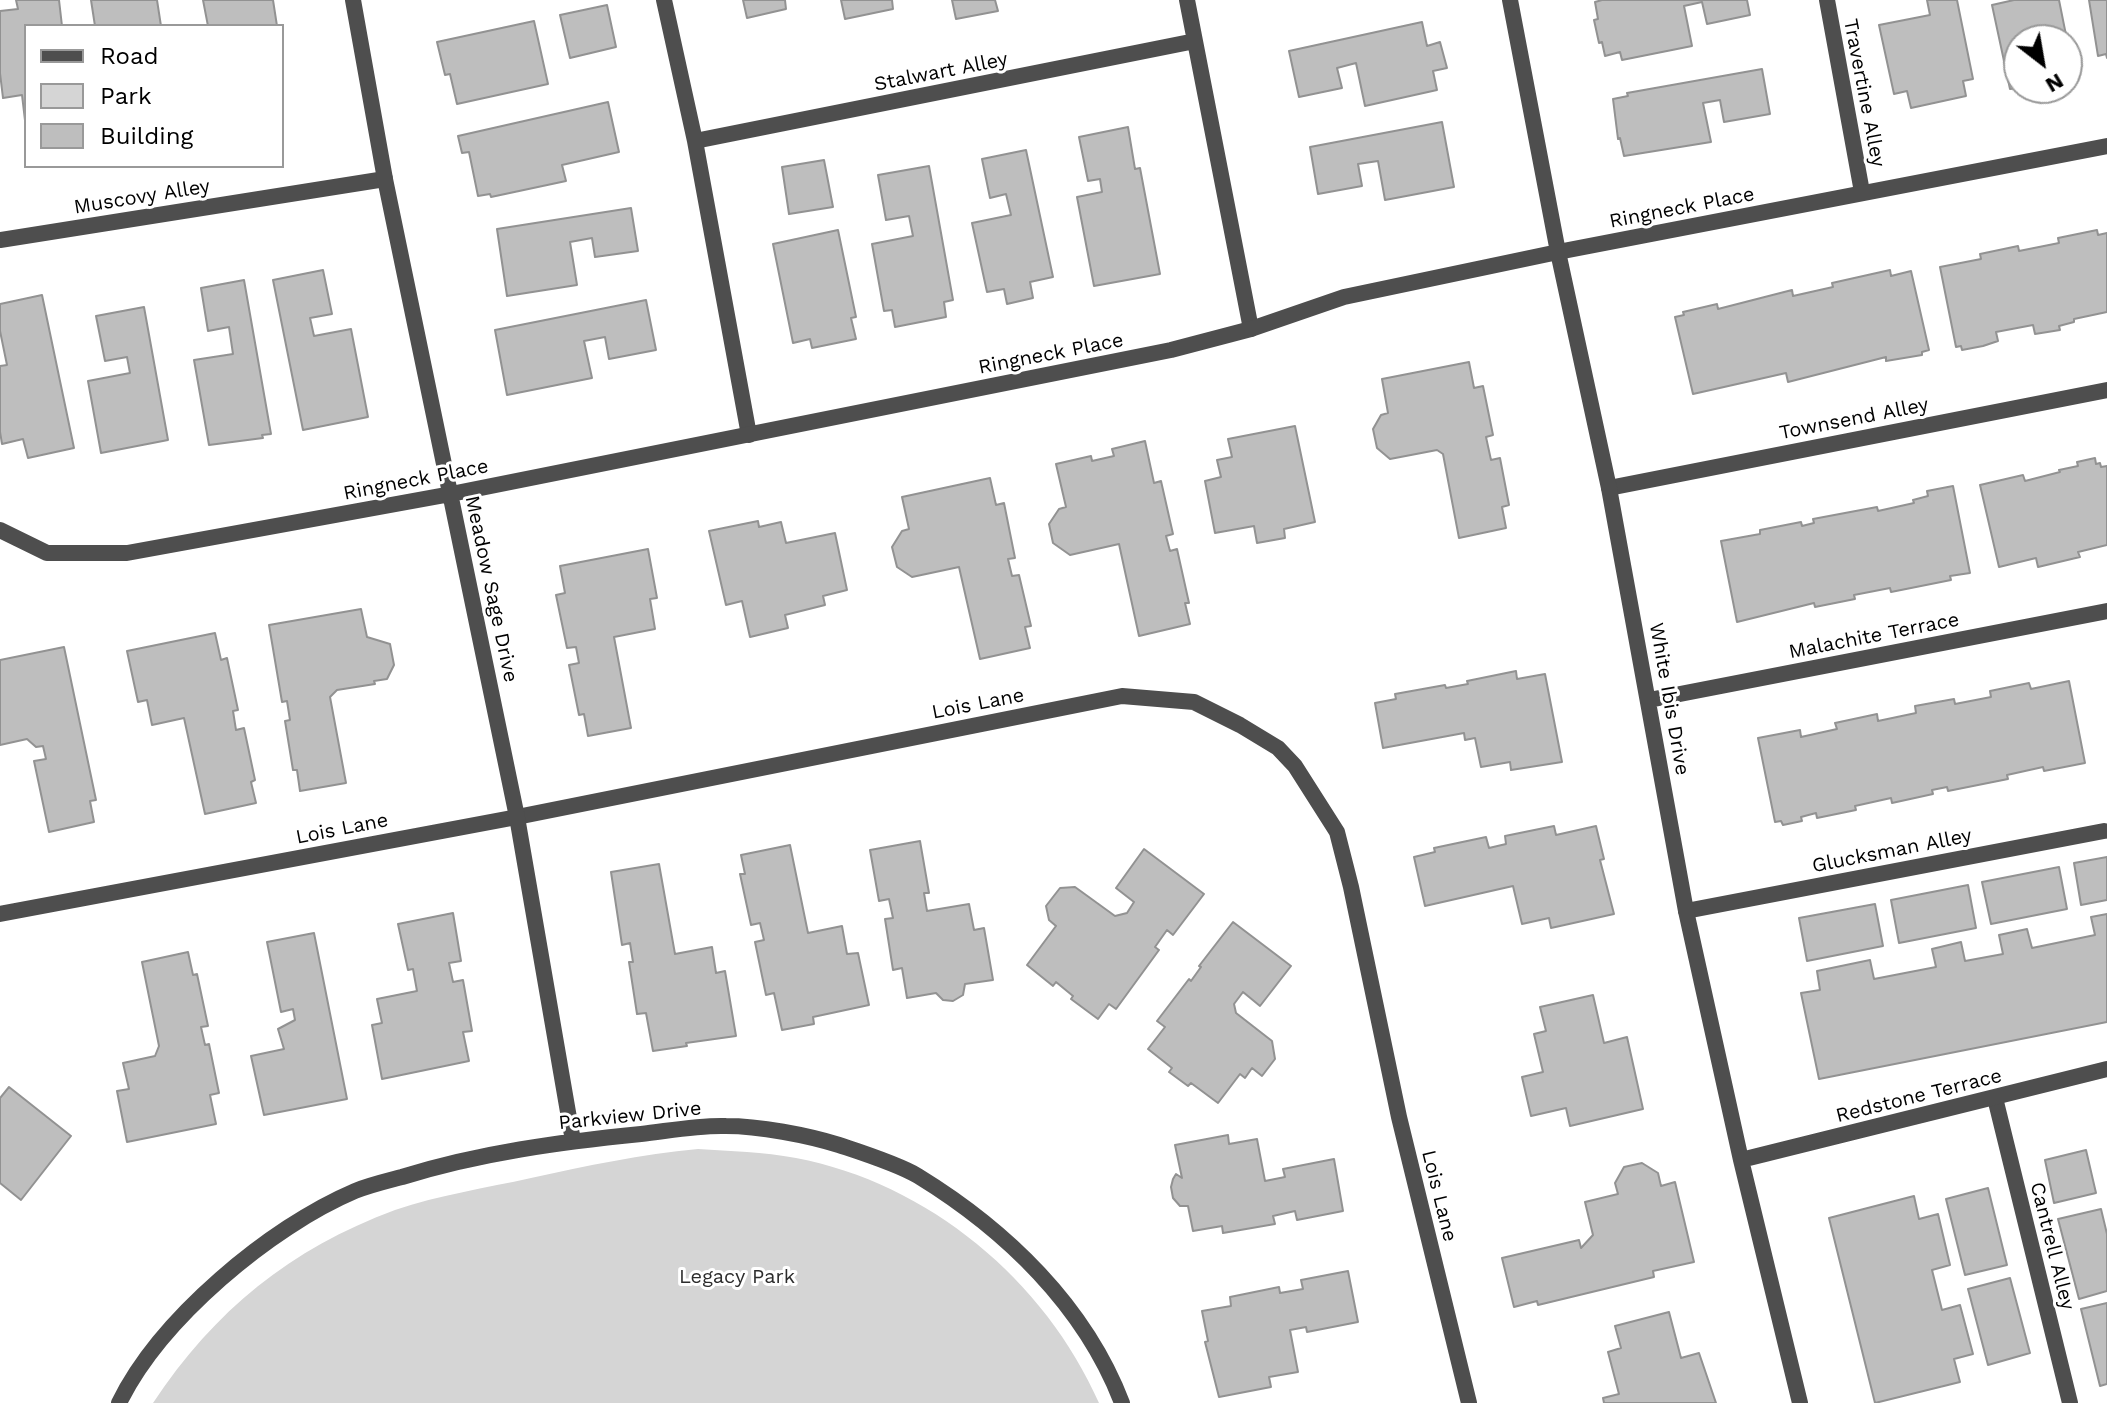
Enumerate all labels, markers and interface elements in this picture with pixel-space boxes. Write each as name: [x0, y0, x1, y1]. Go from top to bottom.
street label: Travertine Alley: [1838, 17, 1890, 169]
legend: [24, 24, 284, 168]
north arrow: [2003, 24, 2083, 104]
text: Road: [100, 42, 159, 70]
street label: Stalwart Alley: [872, 47, 1010, 97]
text: N: [2041, 68, 2068, 98]
text: Park: [100, 82, 152, 110]
text: Building: [100, 122, 193, 150]
street label: Muscovy Alley: [72, 174, 212, 220]
street label: Ringneck Place: [1607, 182, 1757, 234]
street label: Ringneck Place: [976, 328, 1126, 380]
street label: Townsend Alley: [1777, 393, 1931, 445]
street label: Ringneck Place: [341, 454, 491, 506]
street label: Meadow Sage Drive: [459, 493, 523, 685]
street label: Malachite Terrace: [1787, 608, 1961, 664]
street label: White Ibis Drive: [1644, 621, 1694, 777]
street label: Lois Lane: [930, 683, 1026, 725]
street label: Lois Lane: [294, 808, 390, 850]
street label: Glucksman Alley: [1810, 824, 1974, 878]
street label: Redstone Terrace: [1834, 1064, 2004, 1128]
street label: Parkview Drive: [557, 1097, 703, 1135]
street label: Lois Lane: [1416, 1148, 1462, 1244]
street label: Cantrell Alley: [2025, 1180, 2079, 1312]
park label: Legacy Park: [679, 1265, 795, 1289]

